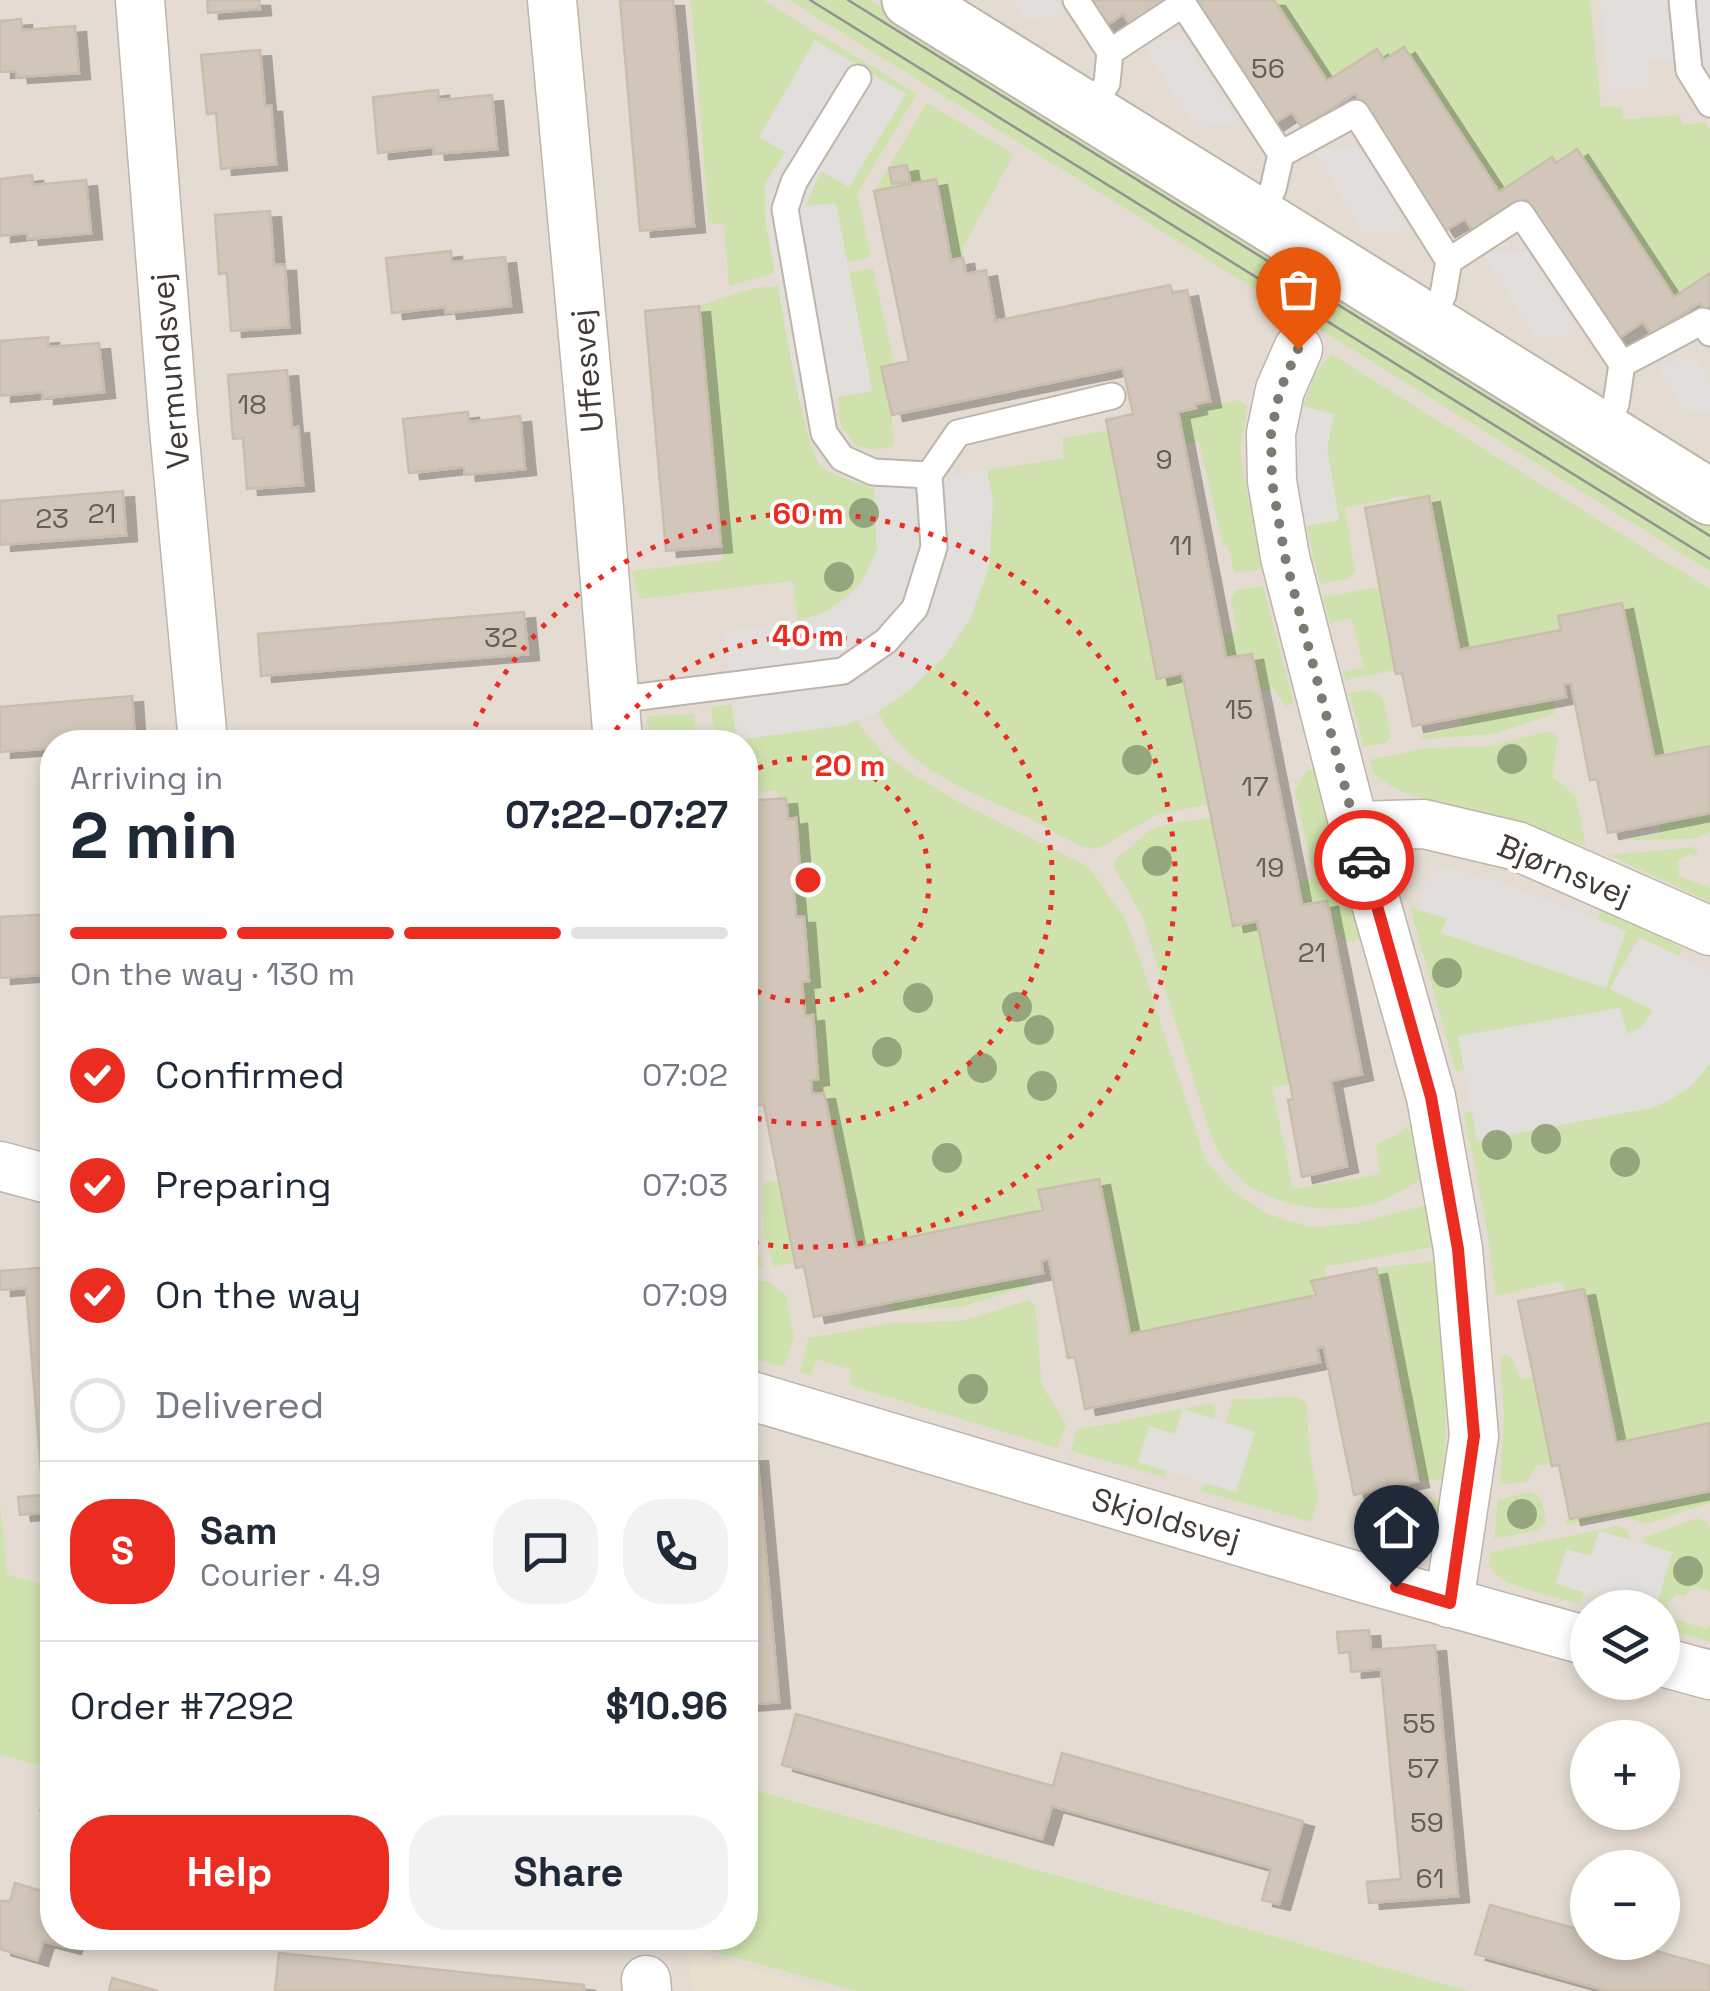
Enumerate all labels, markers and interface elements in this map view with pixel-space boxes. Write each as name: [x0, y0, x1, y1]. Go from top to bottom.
house number: 56: [1251, 50, 1285, 86]
pin: [1256, 247, 1341, 350]
icon: bag: [1271, 262, 1326, 317]
street label: Vermundsvej: [142, 271, 198, 471]
street label: Uffesvej: [562, 308, 612, 434]
house number: 18: [237, 386, 267, 422]
house number: 9: [1155, 441, 1173, 477]
text: 60 m: [772, 494, 844, 533]
house number: 21: [88, 495, 116, 531]
house number: 23: [35, 500, 69, 536]
house number: 11: [1169, 527, 1193, 563]
text: 40 m: [772, 616, 844, 655]
house number: 32: [484, 619, 518, 655]
house number: 15: [1225, 691, 1253, 727]
text: 20 m: [815, 746, 885, 785]
text: Arriving in: [70, 758, 223, 798]
house number: 17: [1241, 768, 1269, 804]
text: 07:22–07:27: [505, 791, 728, 839]
text: 2 min: [70, 794, 238, 877]
courier: [1314, 810, 1414, 910]
street label: Bjørnsvej: [1491, 825, 1637, 915]
icon: car: [1337, 833, 1392, 888]
house number: 19: [1256, 849, 1284, 885]
centre of rings: [790, 862, 826, 898]
house number: 21: [1298, 934, 1326, 970]
text: On the way · 130 m: [70, 954, 355, 994]
icon: check: [70, 1048, 125, 1103]
text: Confirmed: [155, 1051, 345, 1099]
text: 07:02: [642, 1055, 728, 1095]
icon: check: [70, 1158, 125, 1213]
text: Preparing: [155, 1161, 332, 1209]
text: 07:03: [642, 1165, 728, 1205]
icon: check: [70, 1268, 125, 1323]
text: On the way: [155, 1271, 361, 1319]
text: 07:09: [642, 1275, 728, 1315]
text: Delivered: [155, 1381, 324, 1429]
street label: Skjoldsvej: [1087, 1479, 1245, 1559]
pin: [1354, 1485, 1439, 1588]
button: chat: [493, 1499, 598, 1604]
button: phone: [623, 1499, 728, 1604]
icon: home: [1369, 1500, 1424, 1555]
text: Sam: [200, 1507, 277, 1555]
text: S: [111, 1527, 134, 1575]
text: Courier · 4.9: [200, 1555, 381, 1595]
map controls: [1570, 1590, 1680, 1960]
button: layers: [1570, 1590, 1680, 1700]
text: Order #7292: [70, 1682, 294, 1730]
text: $10.96: [605, 1682, 728, 1730]
house number: 55: [1402, 1705, 1436, 1741]
button: +: [1570, 1720, 1680, 1830]
house number: 57: [1407, 1750, 1439, 1786]
house number: 59: [1410, 1804, 1444, 1840]
button: Help: [70, 1815, 389, 1930]
button: Share: [409, 1815, 728, 1930]
button: −: [1570, 1850, 1680, 1960]
house number: 61: [1416, 1860, 1444, 1896]

